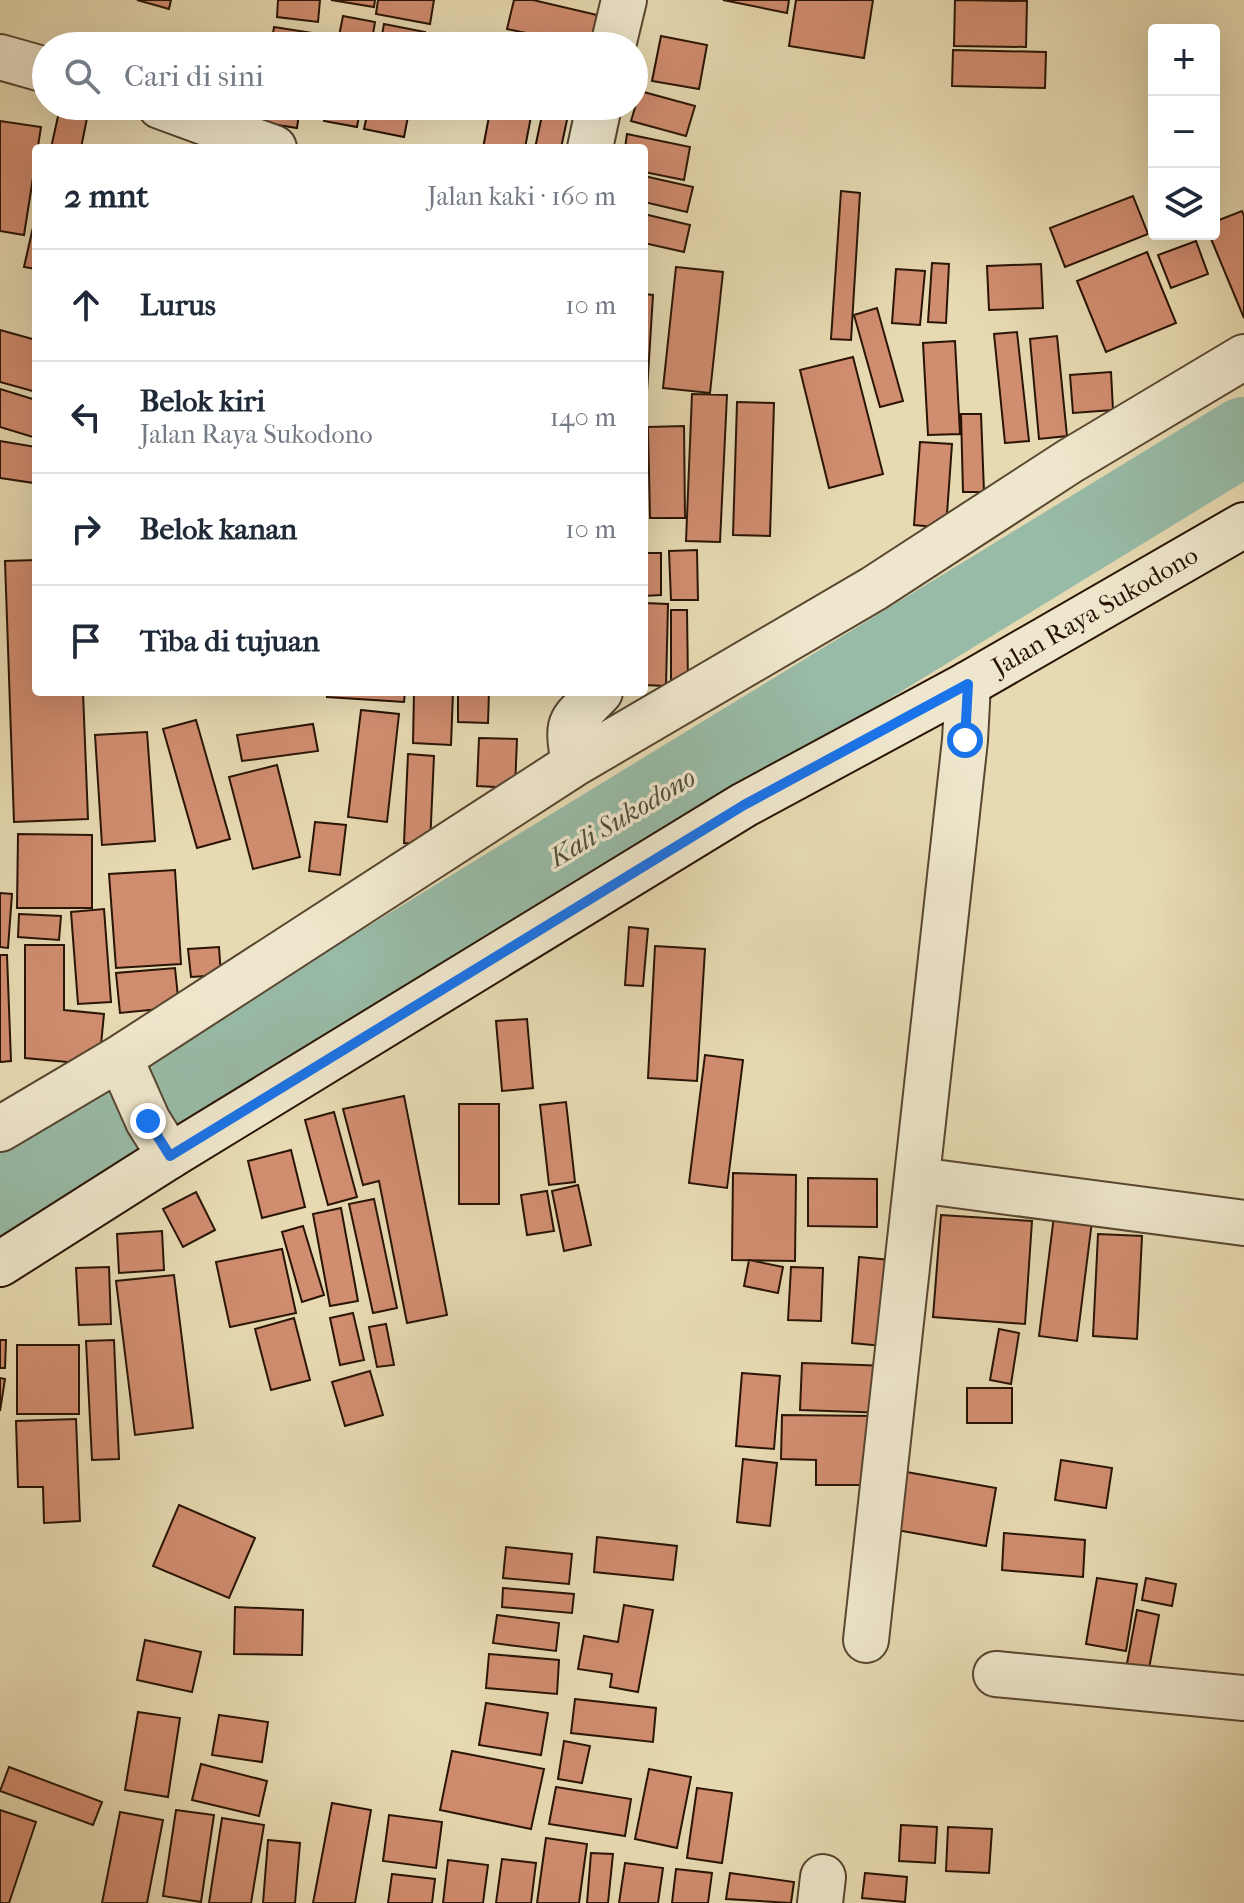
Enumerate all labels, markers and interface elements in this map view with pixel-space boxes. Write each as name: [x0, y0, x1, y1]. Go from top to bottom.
map controls: [1148, 24, 1220, 240]
button: +: [1148, 24, 1220, 96]
search box: [32, 32, 648, 120]
icon: search: [60, 54, 104, 98]
text: Cari di sini: [124, 59, 264, 94]
button: −: [1148, 96, 1220, 168]
button: layers: [1148, 168, 1220, 240]
text: 2 mnt: [64, 176, 149, 216]
text: Jalan kaki · 160 m: [427, 181, 616, 212]
icon: ahead: [64, 283, 108, 327]
text: Lurus: [140, 288, 216, 323]
text: 10 m: [565, 290, 616, 321]
text: Belok kiri: [140, 384, 265, 419]
icon: left: [64, 395, 108, 439]
text: 140 m: [550, 402, 616, 433]
text: Jalan Raya Sukodono: [140, 419, 373, 450]
icon: right: [64, 507, 108, 551]
text: Belok kanan: [140, 512, 297, 547]
text: 10 m: [565, 514, 616, 545]
street label: Jalan Raya Sukodono: [985, 539, 1203, 684]
icon: arrive: [64, 619, 108, 663]
text: Tiba di tujuan: [140, 624, 320, 659]
route start: [947, 722, 983, 758]
water label: Kali Sukodono: [541, 760, 701, 875]
route end: [130, 1103, 166, 1139]

